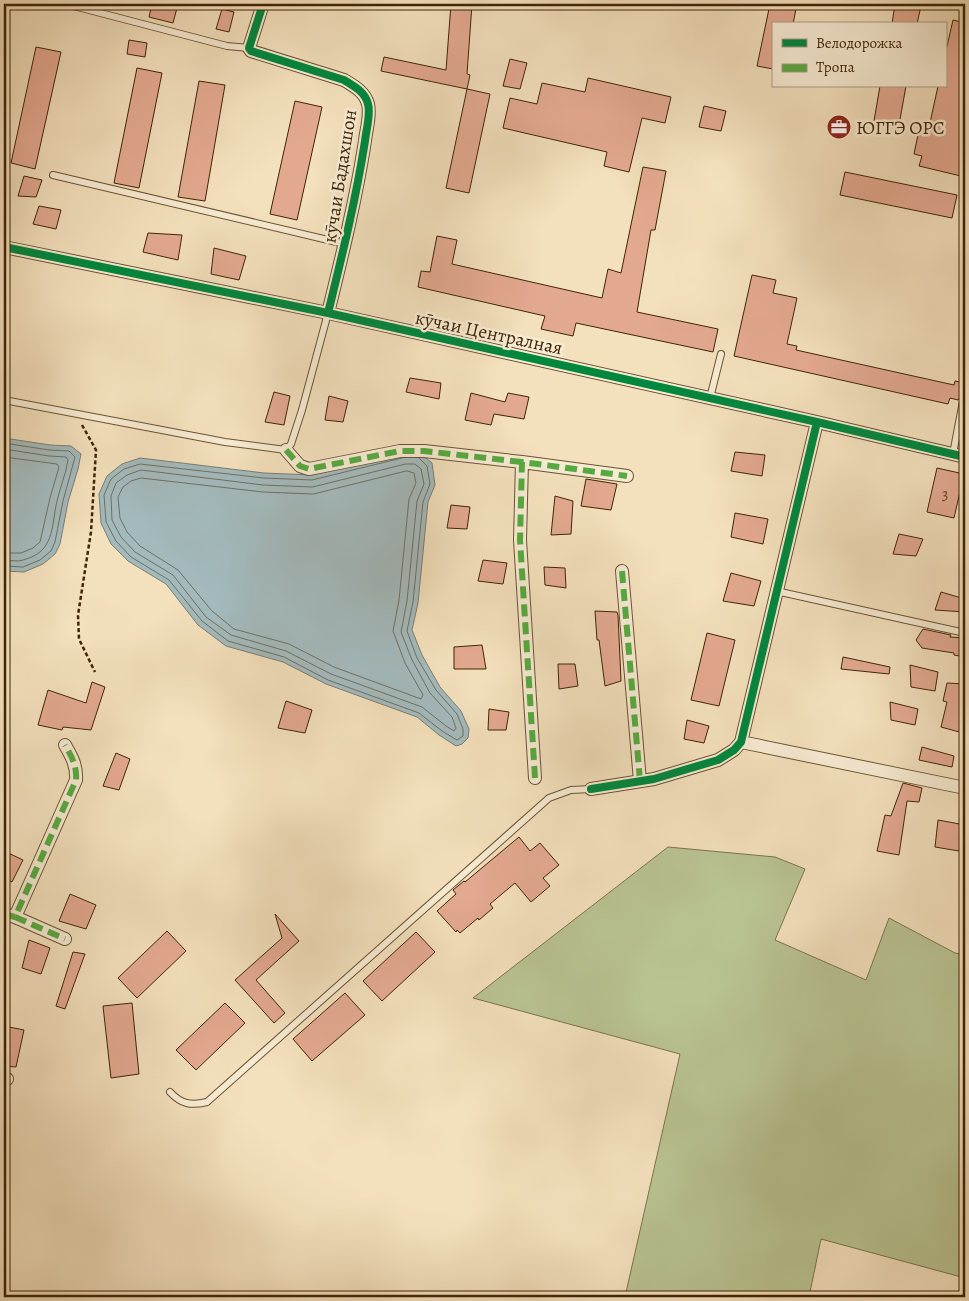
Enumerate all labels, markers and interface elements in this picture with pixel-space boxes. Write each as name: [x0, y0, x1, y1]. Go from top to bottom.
legend: [772, 22, 946, 88]
text: Велодорожка: [816, 33, 903, 53]
text: Тропа: [816, 57, 855, 77]
street label: кӯчаи Бадахшон: [317, 107, 363, 245]
office icon: ЮГГЭ ОРС: [826, 114, 852, 140]
place label: ЮГГЭ ОРС: [856, 115, 945, 141]
street label: кӯчаи Централная: [413, 305, 565, 361]
house number: 3: [942, 483, 948, 505]

